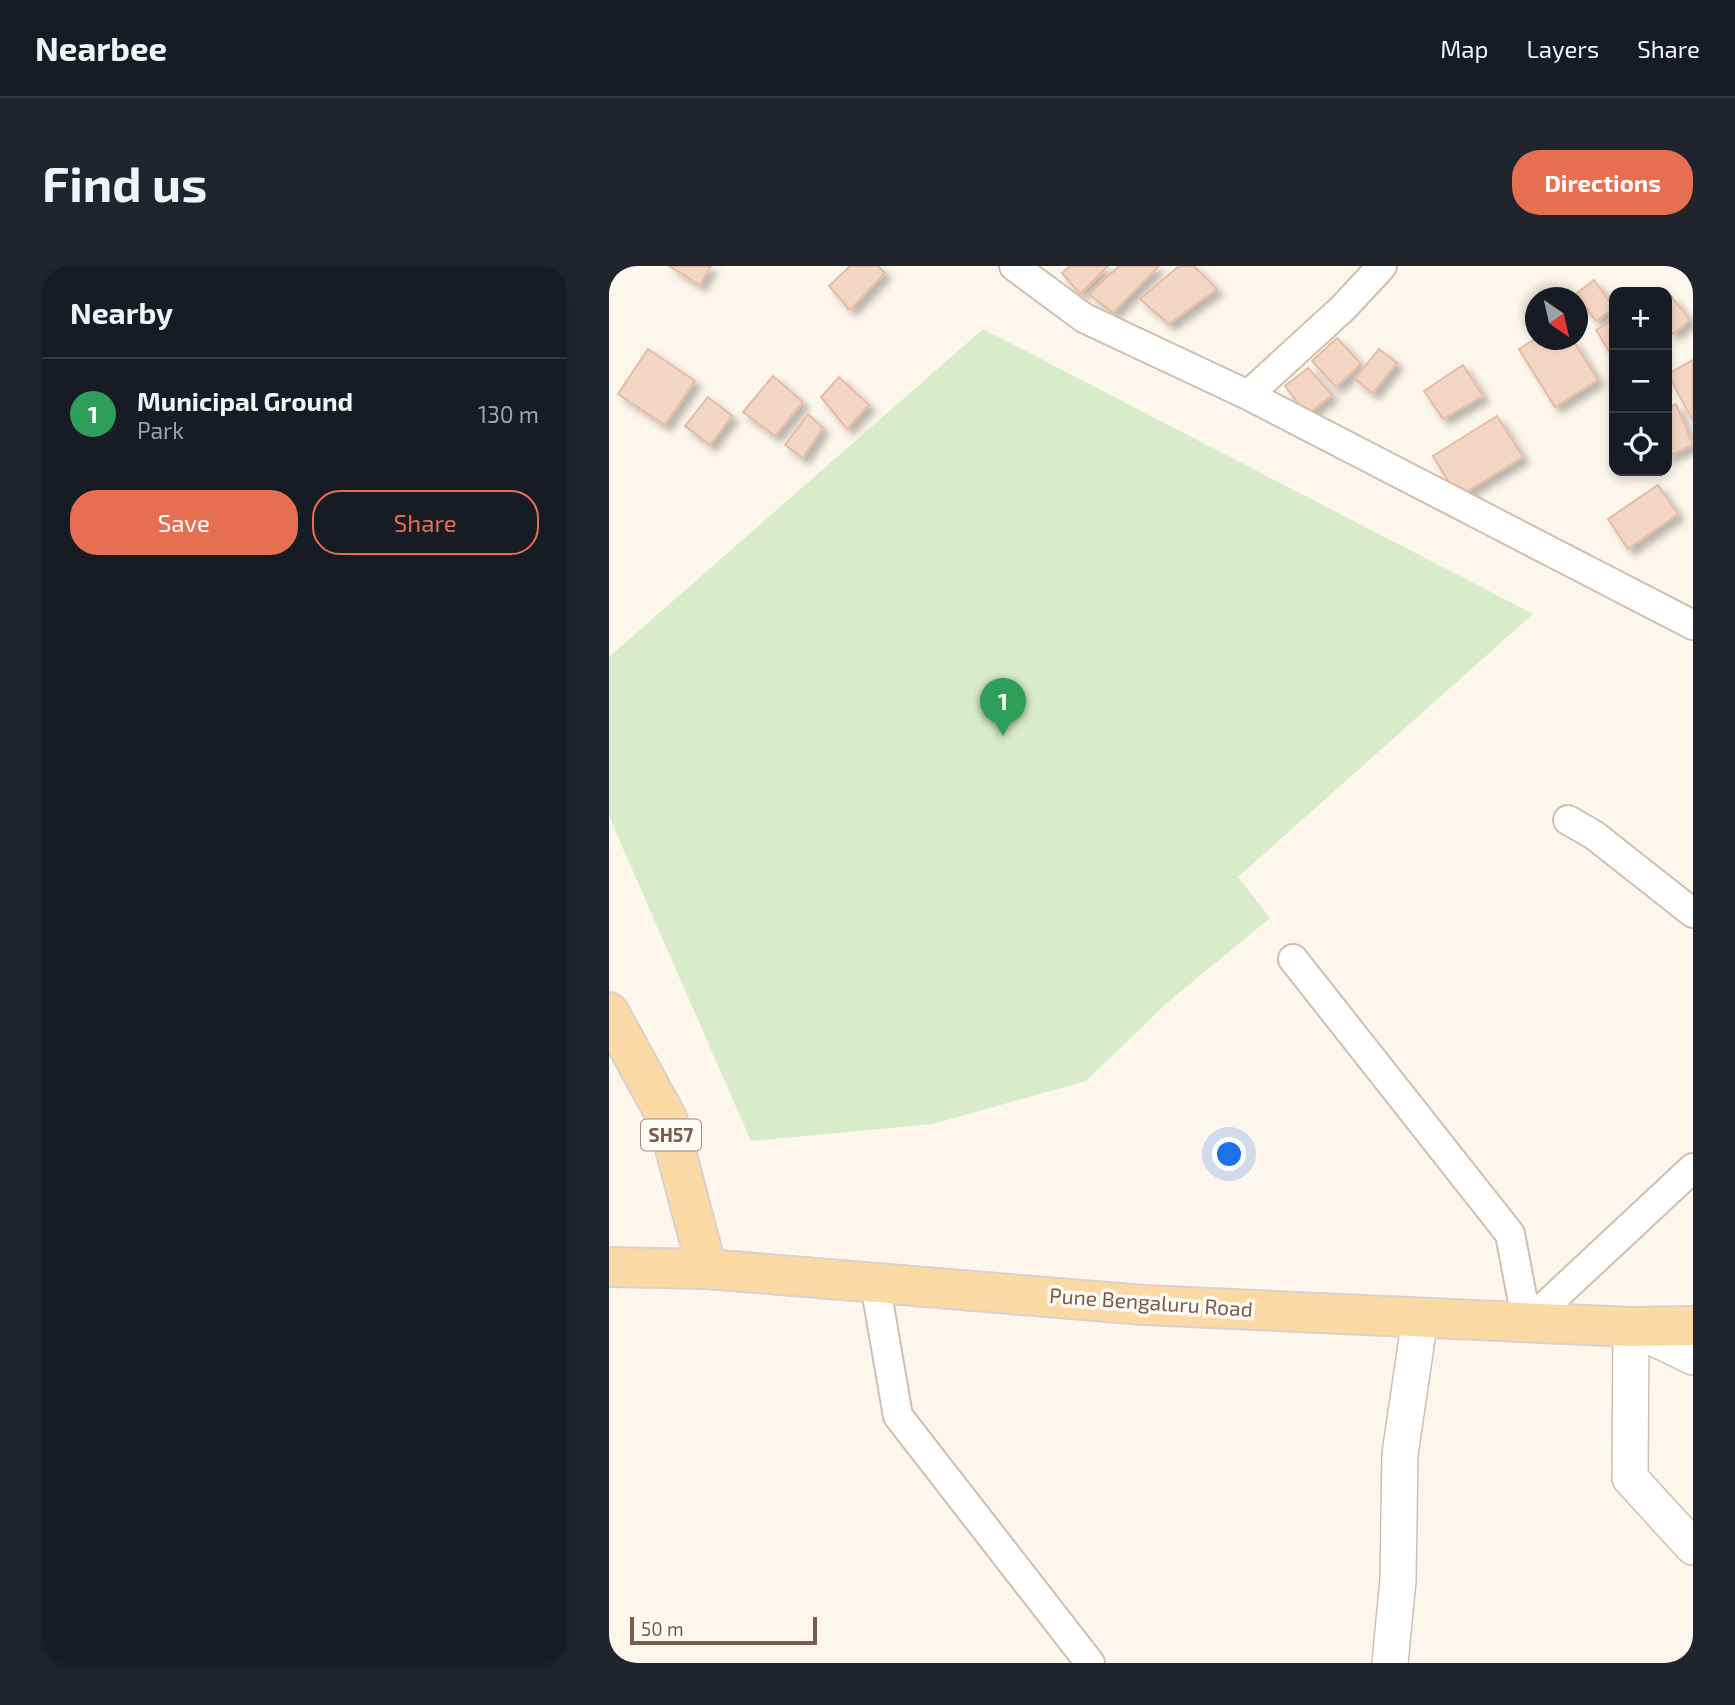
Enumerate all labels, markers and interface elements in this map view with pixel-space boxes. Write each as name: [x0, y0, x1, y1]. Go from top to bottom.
text: Nearbee: [35, 28, 167, 68]
text: Map: [1440, 34, 1488, 63]
text: Layers: [1526, 34, 1599, 63]
text: Share: [1637, 34, 1700, 63]
button: Directions: [1512, 150, 1693, 215]
text: Find us: [42, 153, 207, 212]
north arrow: [1525, 287, 1588, 350]
map controls: [1609, 287, 1672, 476]
button: +: [1609, 287, 1672, 350]
text: Nearby: [70, 294, 173, 330]
button: −: [1609, 350, 1672, 413]
text: Municipal Ground: [137, 385, 353, 416]
text: 1: [88, 400, 98, 428]
text: 130 m: [478, 400, 539, 428]
button: locate: [1609, 413, 1672, 476]
text: Park: [137, 416, 184, 444]
button: Save: [70, 490, 298, 555]
button: Share: [312, 490, 539, 555]
pin: 1: [980, 678, 1026, 736]
road number: SH57: [641, 1120, 701, 1150]
your location: [1212, 1137, 1246, 1171]
street label: Pune Bengaluru Road: [1049, 1282, 1254, 1321]
scale bar: [630, 1614, 817, 1646]
text: 50 m: [641, 1617, 684, 1640]

